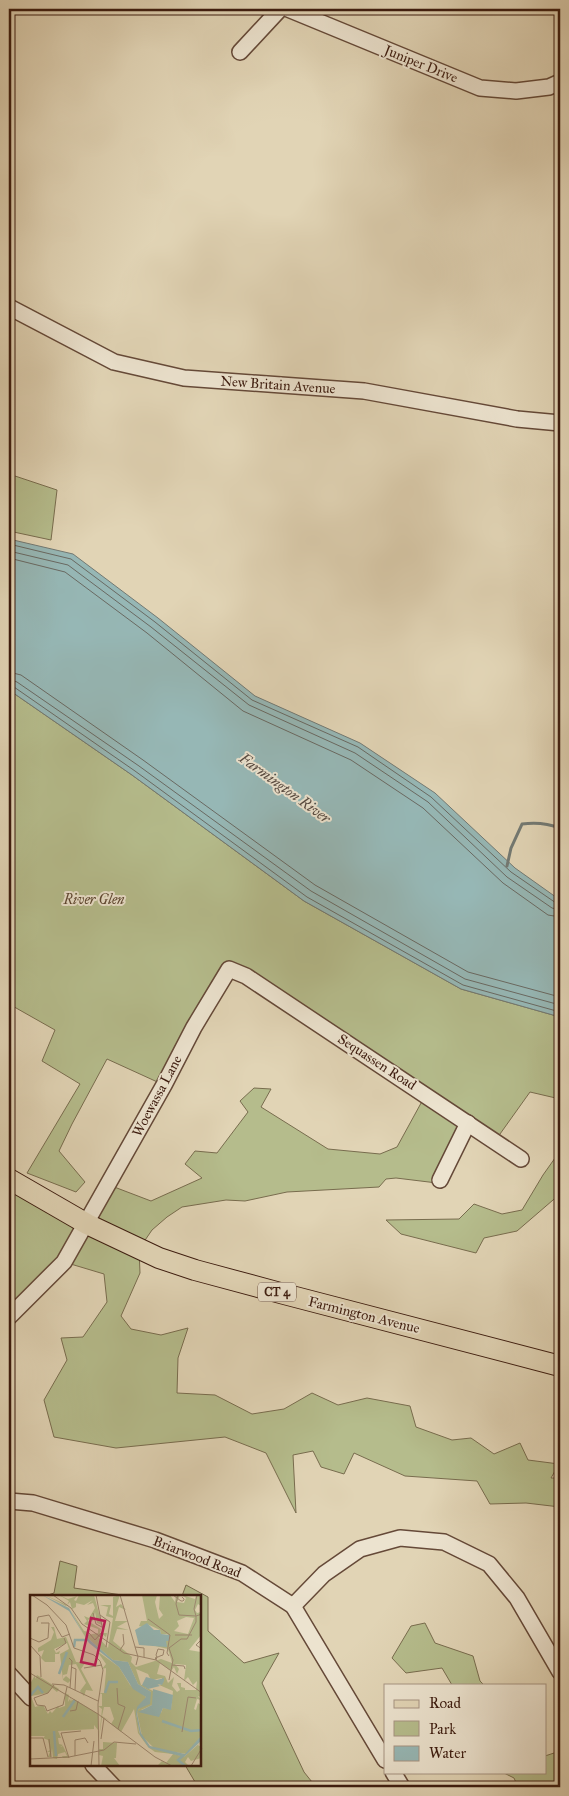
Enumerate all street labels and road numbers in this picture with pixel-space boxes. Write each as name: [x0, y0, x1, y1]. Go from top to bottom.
street label: Juniper Drive: [380, 41, 460, 87]
street label: New Britain Avenue: [220, 373, 336, 398]
street label: Sequassen Road: [334, 1030, 420, 1095]
street label: Woewassa Lane: [128, 1052, 186, 1140]
road number: CT 4: [258, 1282, 296, 1301]
street label: Farmington Avenue: [306, 1293, 422, 1337]
street label: Briarwood Road: [151, 1532, 243, 1582]

